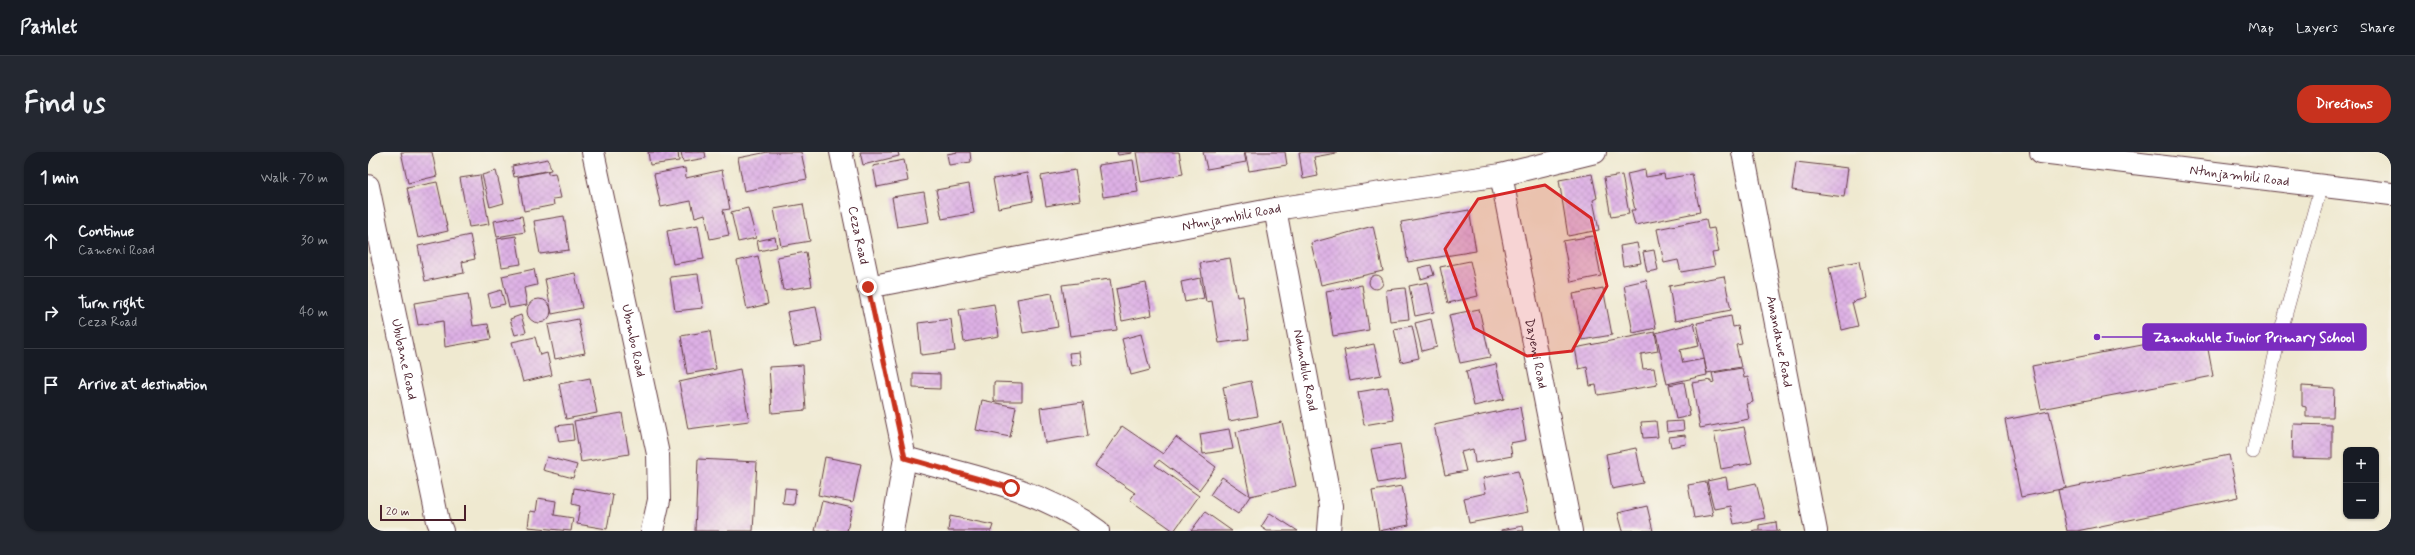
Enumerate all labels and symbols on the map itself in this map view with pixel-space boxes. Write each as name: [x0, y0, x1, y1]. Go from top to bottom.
street label: Ntunjambili Road: [2189, 161, 2290, 190]
street label: Ntunjambili Road: [1180, 200, 1282, 235]
street label: Ceza Road: [844, 204, 873, 266]
route end: [859, 278, 877, 296]
street label: Amandawe Road: [1762, 294, 1797, 389]
street label: Ubombo Road: [617, 303, 650, 379]
street label: Ububane Road: [387, 317, 421, 401]
street label: Dayeni Road: [1521, 317, 1551, 390]
callout: Zamokuhle Junior Primary School: [2143, 324, 2366, 350]
street label: Ndundulu Road: [1289, 328, 1321, 412]
text: Zamokuhle Junior Primary School: [2153, 329, 2355, 347]
route start: [1002, 479, 1020, 497]
scale bar: [380, 503, 466, 522]

